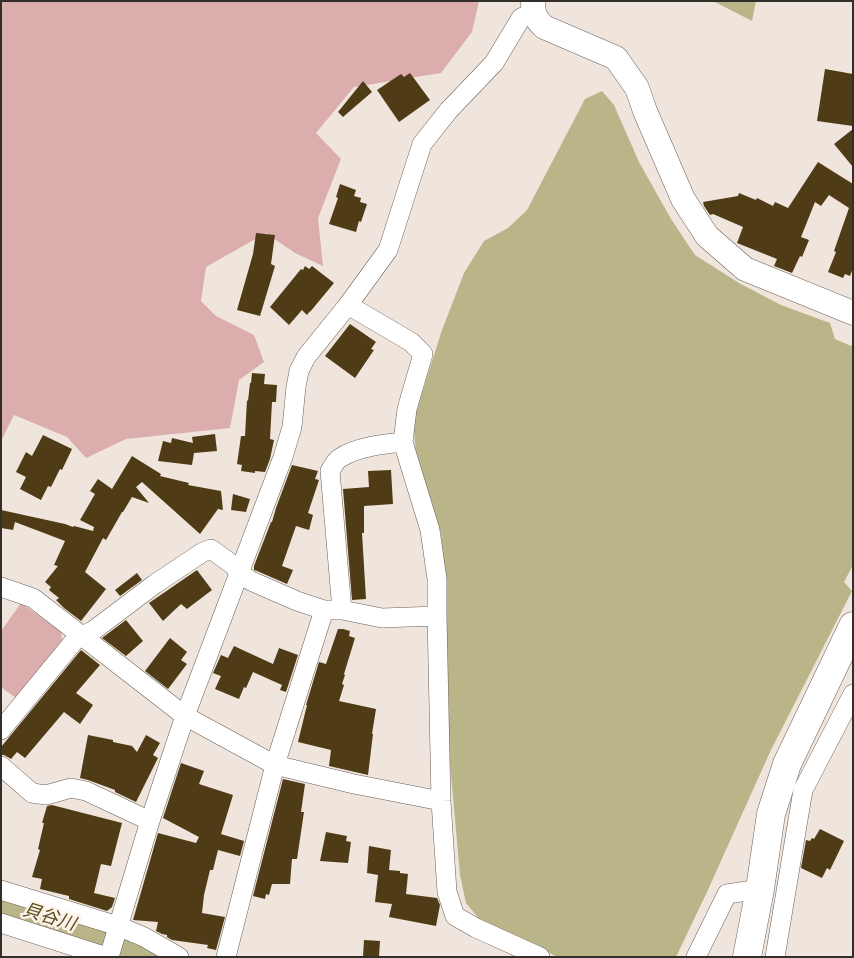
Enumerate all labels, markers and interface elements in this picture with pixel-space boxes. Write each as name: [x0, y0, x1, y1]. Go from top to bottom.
water label: 貝谷川: [20, 900, 78, 936]

